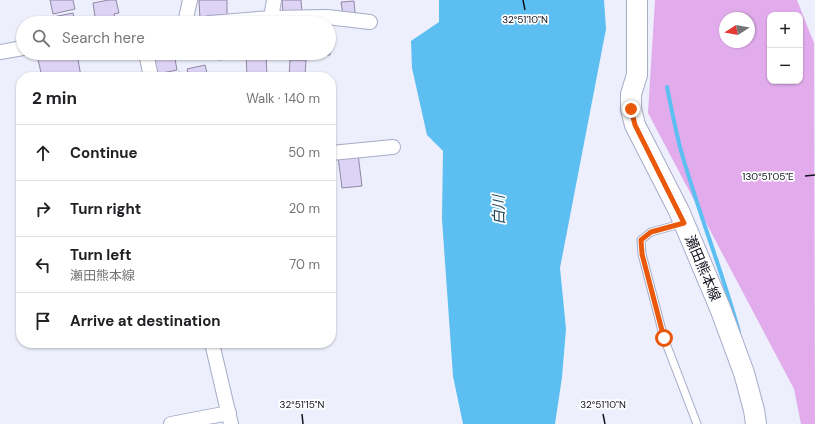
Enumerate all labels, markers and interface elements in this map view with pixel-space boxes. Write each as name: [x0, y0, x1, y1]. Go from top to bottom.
north arrow: [719, 12, 755, 48]
map controls: [767, 12, 803, 84]
button: +: [767, 12, 803, 48]
text: 32°51'10"N: [502, 13, 548, 26]
search box: [16, 16, 336, 60]
icon: search: [30, 27, 52, 49]
text: Search here: [62, 28, 145, 48]
button: −: [767, 48, 803, 84]
text: 2 min: [32, 87, 77, 109]
text: Walk · 140 m: [246, 90, 320, 107]
route end: [622, 100, 640, 118]
icon: ahead: [32, 142, 54, 164]
text: Continue: [70, 143, 138, 163]
text: 50 m: [288, 144, 320, 161]
text: 130°51'05"E: [742, 170, 794, 183]
water label: 白川: [489, 193, 509, 225]
icon: right: [32, 198, 54, 220]
text: Turn right: [70, 199, 141, 219]
text: 20 m: [289, 200, 320, 217]
street label: 瀬田熊本線: [681, 232, 725, 304]
text: Turn left: [70, 245, 131, 265]
icon: left: [32, 254, 54, 276]
text: 70 m: [289, 256, 320, 273]
text: 瀬田熊本線: [70, 267, 135, 284]
icon: arrive: [32, 310, 54, 332]
text: Arrive at destination: [70, 311, 221, 331]
route start: [655, 329, 673, 347]
text: 32°51'15"N: [280, 398, 324, 411]
text: 32°51'10"N: [580, 398, 626, 411]

